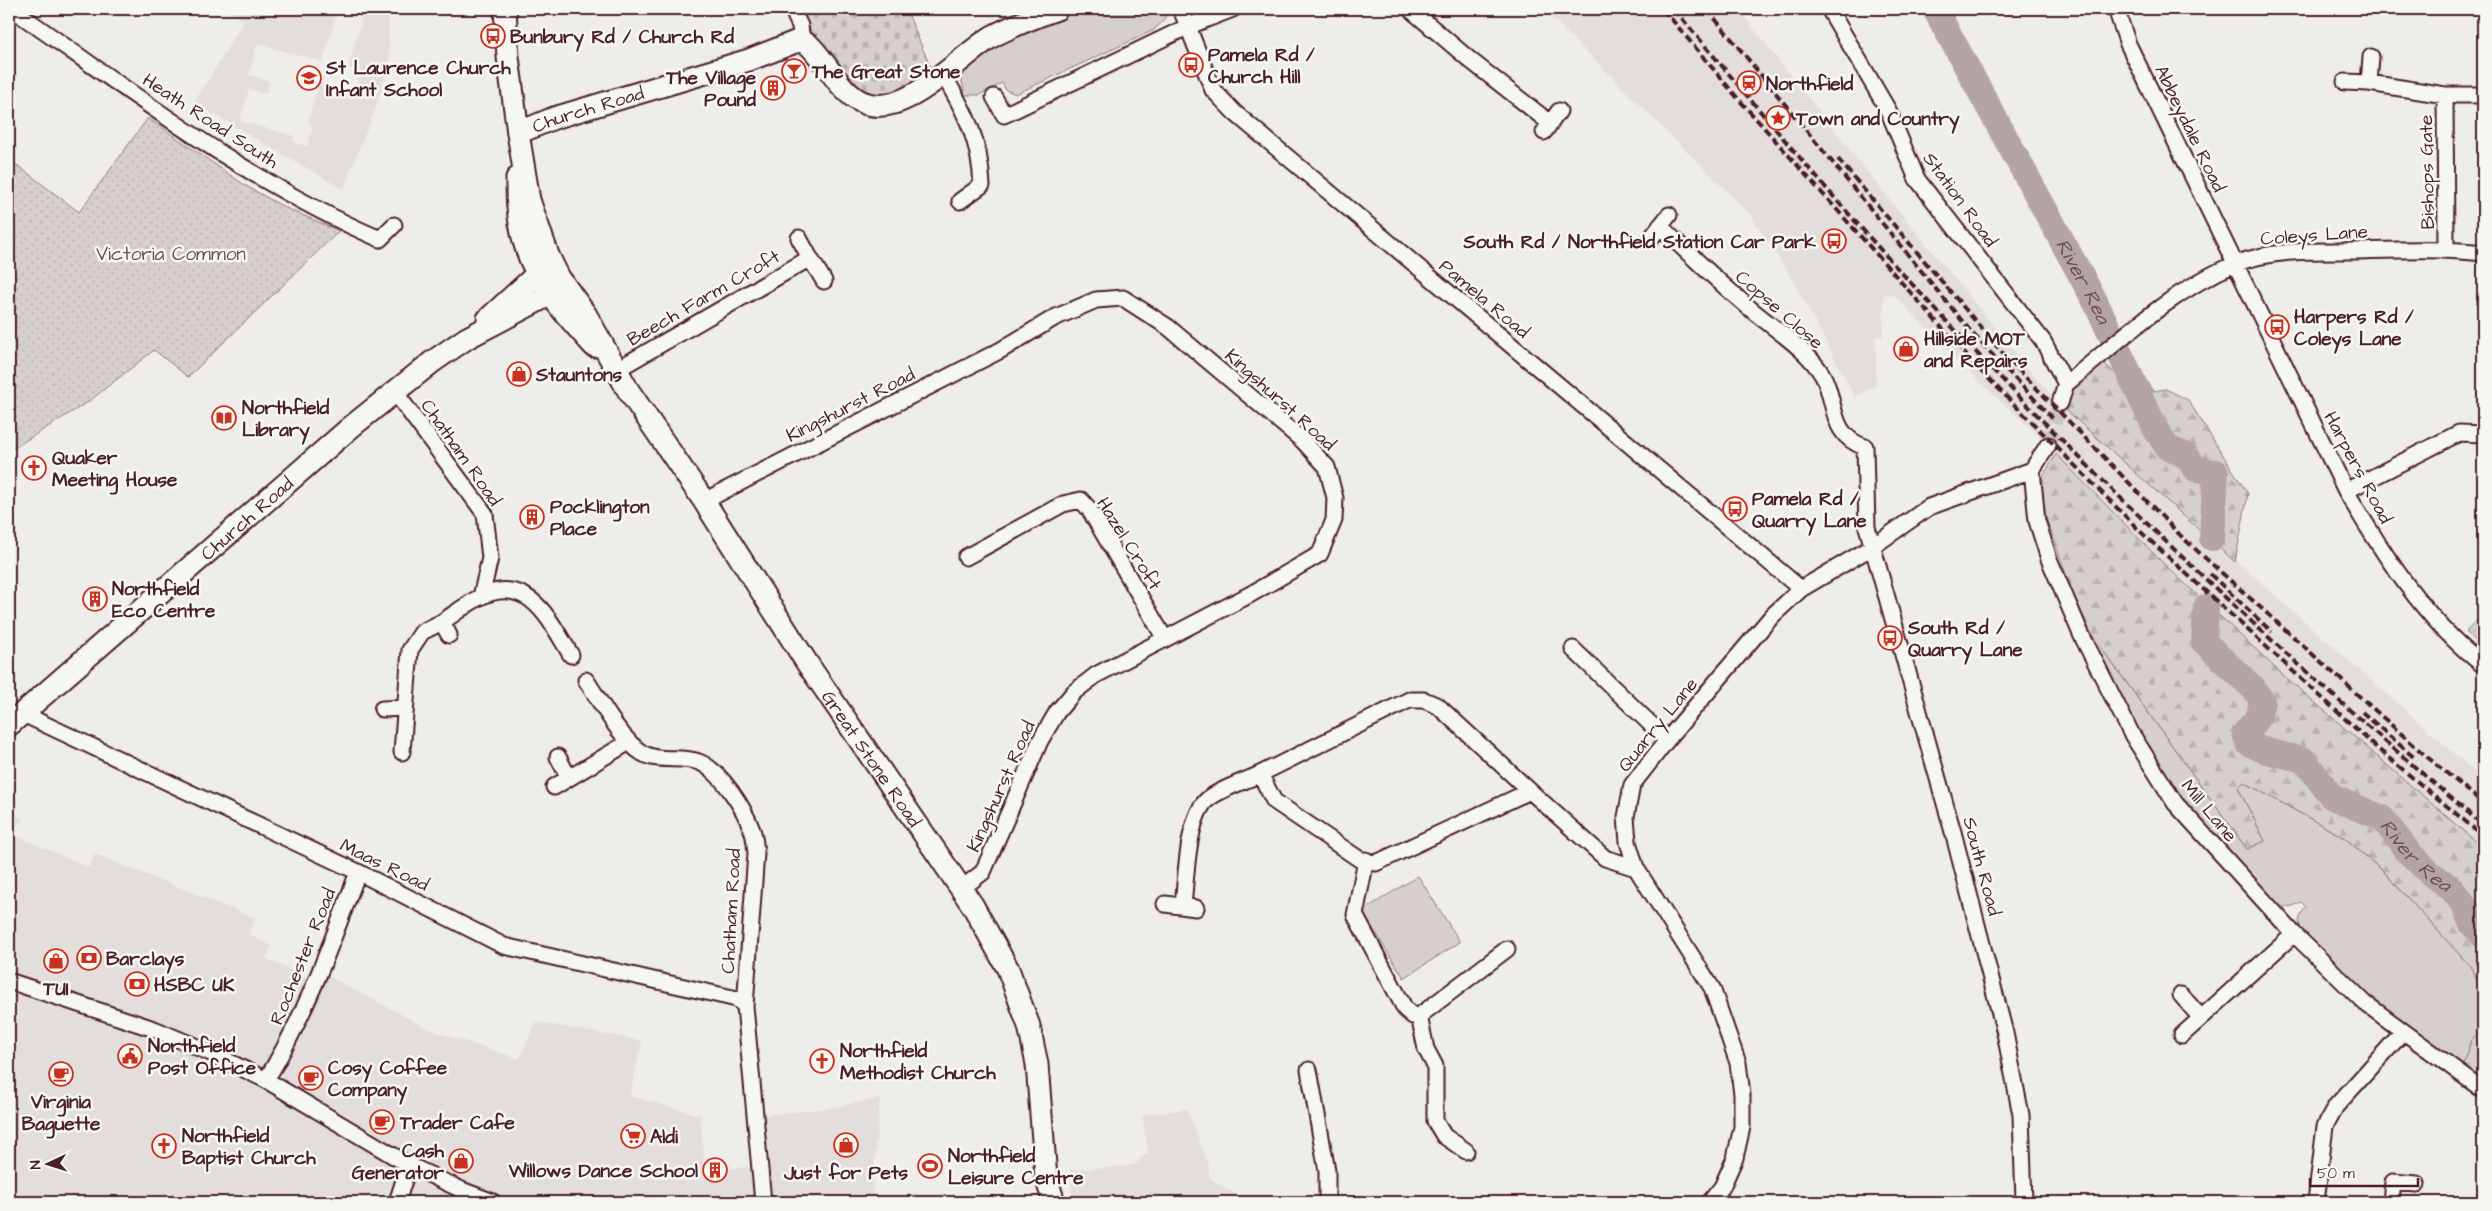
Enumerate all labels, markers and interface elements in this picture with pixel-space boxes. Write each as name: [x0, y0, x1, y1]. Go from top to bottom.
bus stop icon: Bunbury Rd / Church Rd: [480, 23, 506, 49]
place label: Bunbury Rd / Church Rd: [510, 24, 734, 52]
place label: Pamela Rd / Church Hill: [1208, 42, 1315, 91]
bus stop icon: Pamela Rd / Church Hill: [1178, 52, 1204, 78]
place label: St Laurence Church Infant School: [325, 55, 511, 104]
bar icon: The Great Stone: [781, 58, 807, 84]
place label: The Great Stone: [811, 59, 961, 86]
street label: Abbeydale Road: [2146, 61, 2232, 197]
school or university icon: St Laurence Church Infant School: [296, 65, 322, 91]
place label: The Village Pound: [665, 65, 757, 114]
street label: Heath Road South: [137, 67, 284, 176]
station icon: Northfield: [1736, 70, 1762, 96]
place label: Northfield: [1766, 71, 1854, 98]
building icon: The Village Pound: [760, 75, 786, 101]
street label: Church Road: [528, 80, 648, 141]
place icon: Town and Country: [1765, 105, 1791, 131]
place label: Town and Country: [1795, 106, 1960, 134]
street label: Bishops Gate: [2413, 114, 2442, 229]
street label: Station Road: [1916, 147, 2004, 253]
street label: Coleys Lane: [2259, 218, 2369, 254]
bus stop icon: South Rd / Northfield Station Car Park: [1821, 228, 1847, 254]
place label: South Rd / Northfield Station Car Park: [1463, 229, 1816, 256]
water label: River Rea: [2048, 234, 2117, 329]
park label: Victoria Common: [96, 241, 246, 268]
street label: Beech Farm Croft: [622, 243, 785, 353]
street label: Pamela Road: [1433, 253, 1535, 345]
street label: Copse Close: [1729, 264, 1829, 356]
place label: Harpers Rd / Coleys Lane: [2294, 304, 2414, 354]
bus stop icon: Harpers Rd / Coleys Lane: [2264, 314, 2290, 340]
place label: Hillside MOT and Repairs: [1923, 326, 2028, 375]
shop icon: Hillside MOT and Repairs: [1893, 336, 1919, 362]
street label: Kingshurst Road: [1218, 343, 1342, 458]
shop icon: Stauntons: [506, 361, 532, 387]
street label: Kingshurst Road: [782, 361, 920, 450]
place label: Stauntons: [535, 362, 623, 389]
street label: Chatham Road: [414, 394, 508, 512]
place label: Northfield Library: [242, 395, 330, 445]
library icon: Northfield Library: [211, 405, 237, 431]
street label: Harpers Road: [2317, 407, 2399, 529]
place label: Quaker Meeting House: [52, 445, 178, 495]
church icon: Quaker Meeting House: [21, 455, 47, 481]
street label: Church Road: [195, 471, 300, 567]
place label: Pamela Rd / Quarry Lane: [1752, 486, 1867, 536]
street label: Hazel Croft: [1089, 492, 1168, 596]
place label: Pocklington Place: [550, 494, 650, 543]
bus stop icon: Pamela Rd / Quarry Lane: [1722, 496, 1748, 522]
building icon: Pocklington Place: [519, 504, 545, 530]
place label: Northfield Eco Centre: [112, 576, 216, 625]
building icon: Northfield Eco Centre: [82, 586, 108, 612]
place label: South Rd / Quarry Lane: [1907, 615, 2023, 665]
bus stop icon: South Rd / Quarry Lane: [1877, 625, 1903, 651]
street label: Quarry Lane: [1612, 672, 1705, 779]
street label: Great Stone Road: [814, 685, 927, 833]
street label: Kingshurst Road: [960, 716, 1043, 857]
street label: Mill Lane: [2174, 774, 2243, 848]
water label: River Rea: [2373, 813, 2458, 900]
street label: South Road: [1955, 814, 2008, 919]
street label: Maas Road: [335, 832, 434, 899]
street label: Chatham Road: [715, 848, 748, 974]
street label: Rochester Road: [264, 884, 343, 1029]
bank icon: Barclays: [76, 945, 102, 971]
place label: Barclays: [106, 946, 185, 974]
shop icon: TUI: [43, 948, 69, 974]
bank icon: HSBC UK: [124, 971, 150, 997]
place label: HSBC UK: [154, 972, 235, 999]
place label: TUI: [42, 976, 69, 1003]
place label: Northfield Post Office: [148, 1033, 257, 1082]
place label: Northfield Methodist Church: [840, 1038, 996, 1087]
public building icon: Northfield Post Office: [117, 1043, 143, 1069]
church icon: Northfield Methodist Church: [809, 1048, 835, 1074]
place label: Cosy Coffee Company: [328, 1055, 448, 1105]
cafe icon: Virginia Baguette: [48, 1061, 74, 1087]
cafe icon: Cosy Coffee Company: [298, 1065, 324, 1091]
place label: Virginia Baguette: [22, 1089, 101, 1139]
cafe icon: Trader Cafe: [369, 1109, 395, 1135]
place label: Trader Cafe: [399, 1110, 516, 1137]
place label: Northfield Baptist Church: [182, 1123, 316, 1172]
supermarket icon: Aldi: [620, 1123, 646, 1149]
place label: Aldi: [650, 1124, 678, 1151]
shop icon: Just for Pets: [833, 1132, 859, 1158]
church icon: Northfield Baptist Church: [151, 1133, 177, 1159]
north arrow: [22, 1138, 72, 1188]
place label: Cash Generator: [352, 1138, 445, 1187]
place label: Northfield Leisure Centre: [948, 1143, 1084, 1192]
shop icon: Cash Generator: [448, 1148, 474, 1174]
sports icon: Northfield Leisure Centre: [917, 1153, 943, 1179]
scale bar: [2310, 1156, 2417, 1188]
building icon: Willows Dance School: [702, 1157, 728, 1183]
place label: Willows Dance School: [508, 1158, 698, 1185]
text: N: [26, 1160, 46, 1170]
place label: Just for Pets: [783, 1160, 909, 1187]
text: 50 m: [2317, 1163, 2355, 1184]

